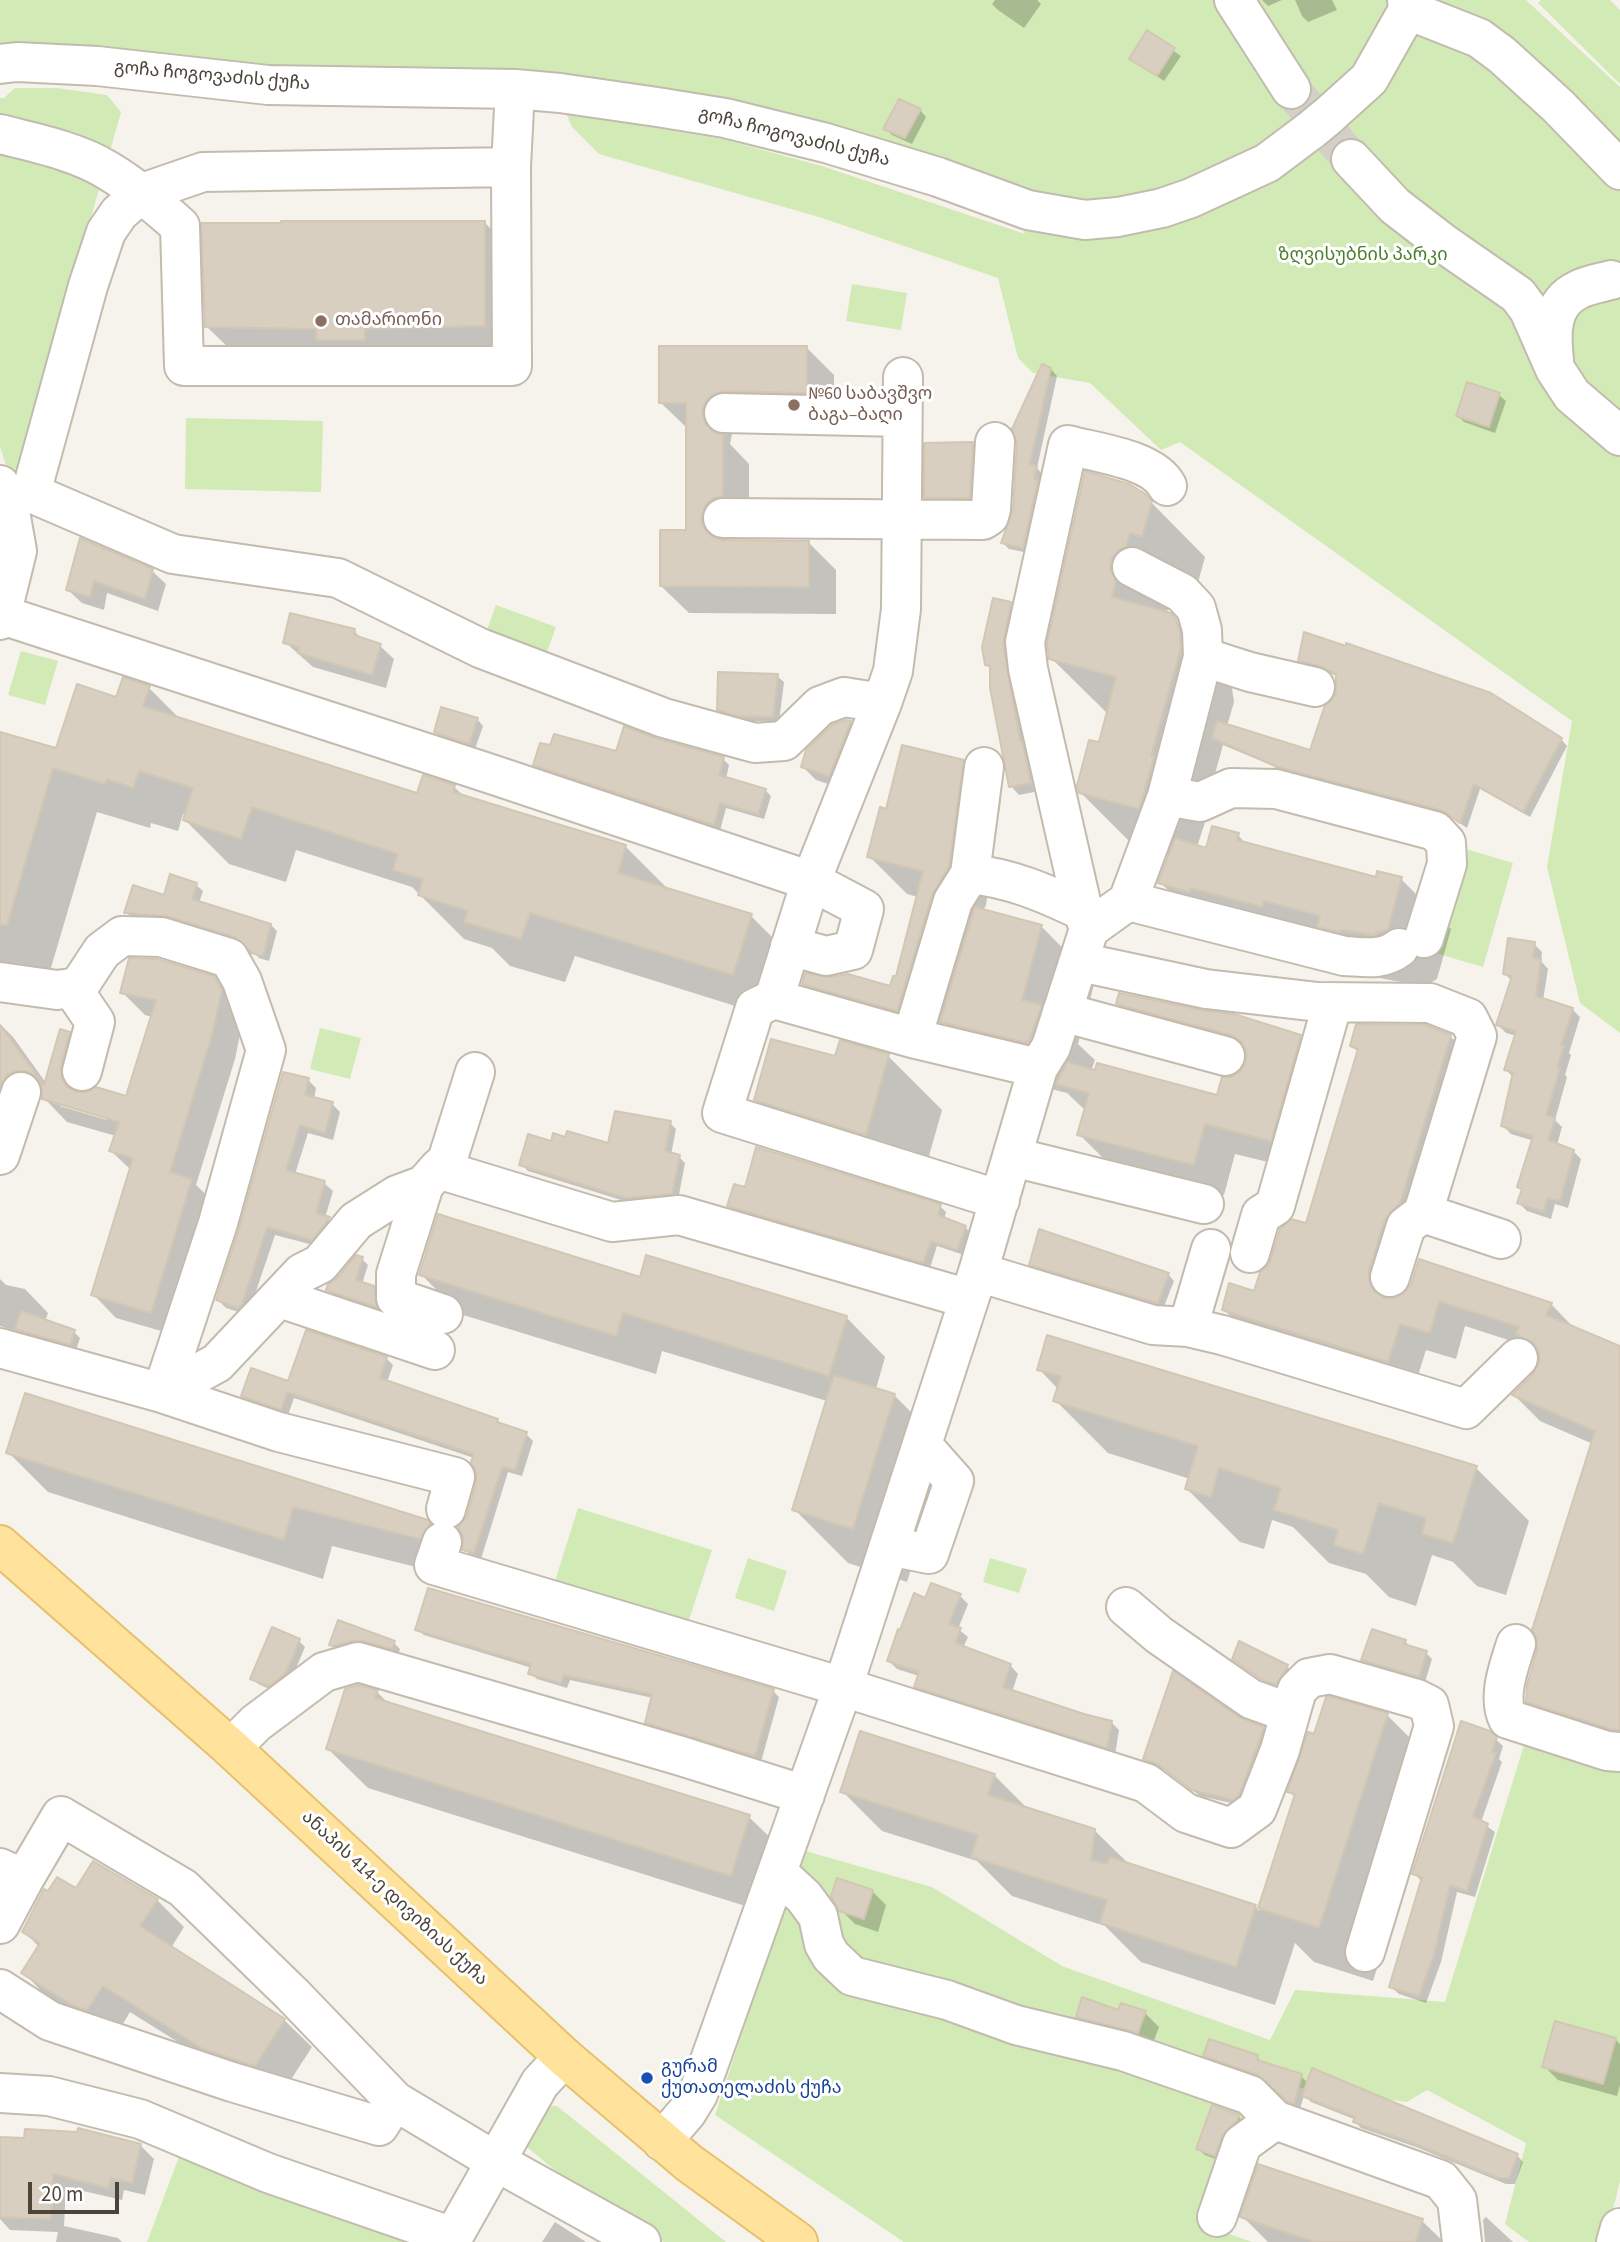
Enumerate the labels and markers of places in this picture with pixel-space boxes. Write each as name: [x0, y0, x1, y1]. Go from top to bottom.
place label: თამარიონი: [335, 310, 442, 332]
marker: თამარიონი: [313, 313, 329, 329]
place label: №60 საბავშვო ბაგა–ბაღი: [808, 384, 932, 426]
marker: №60 საბავშვო ბაგა–ბაღი: [786, 397, 802, 413]
place label: გურამ ქუთათელაძის ქუჩა: [661, 2057, 842, 2100]
marker: გურამ ქუთათელაძის ქუჩა: [639, 2070, 655, 2086]

